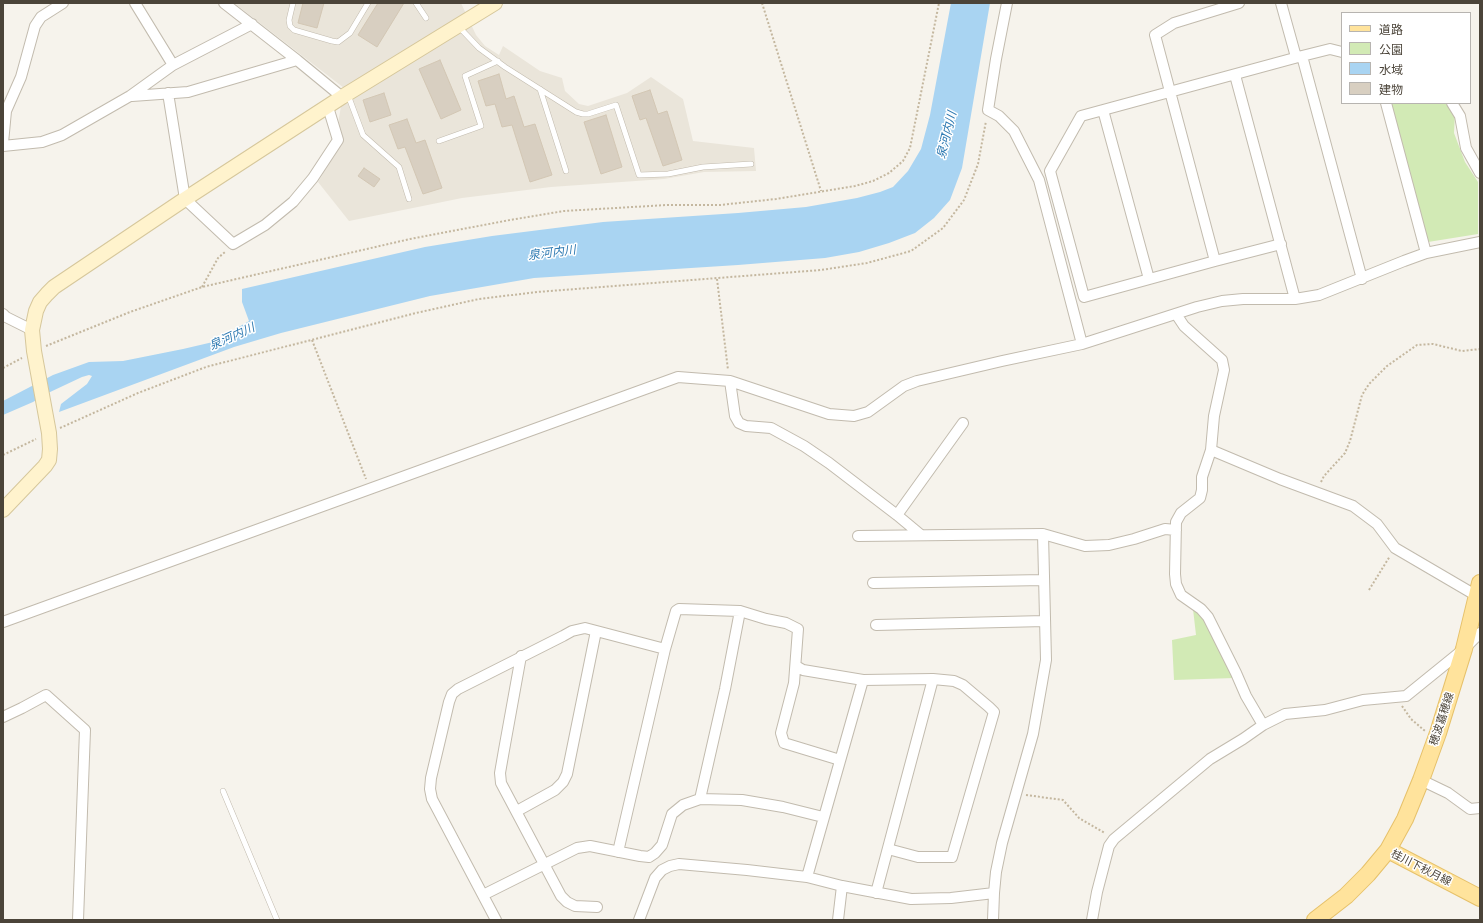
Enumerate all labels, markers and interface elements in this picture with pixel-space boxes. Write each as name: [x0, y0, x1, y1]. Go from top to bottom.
legend: [1341, 12, 1471, 104]
text: 道路: [1379, 22, 1403, 37]
text: 公園: [1379, 42, 1403, 57]
text: 水域: [1379, 62, 1403, 77]
text: 建物: [1379, 82, 1403, 97]
water label: 泉河内川: [934, 110, 960, 160]
water label: 泉河内川: [527, 243, 577, 263]
water label: 泉河内川: [207, 321, 257, 353]
street label: 穂波嘉穂線: [1427, 691, 1457, 747]
street label: 桂川下秋月線: [1389, 847, 1453, 889]

